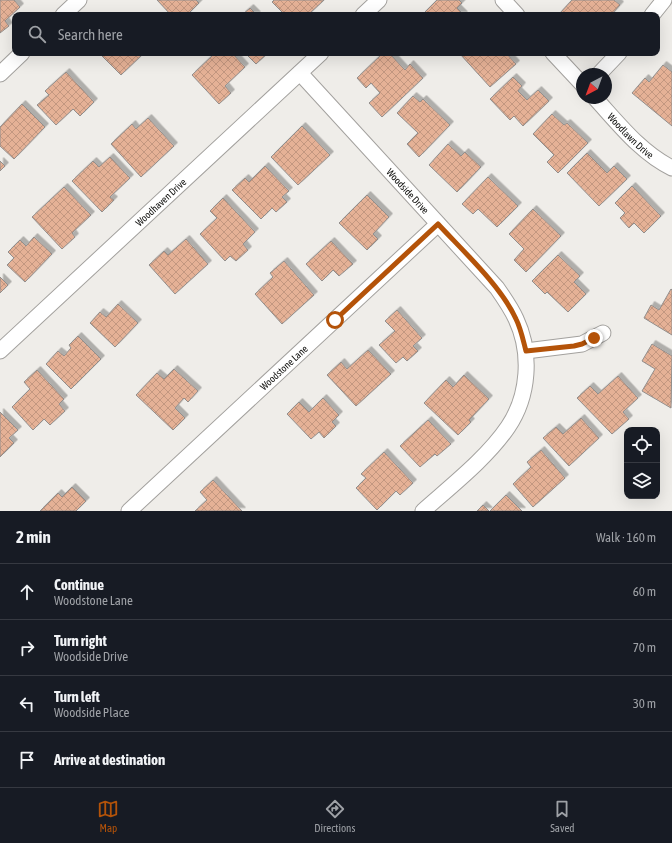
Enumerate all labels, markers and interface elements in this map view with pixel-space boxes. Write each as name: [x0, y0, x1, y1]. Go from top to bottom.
search box: [12, 12, 660, 56]
icon: search: [26, 23, 48, 45]
text: Search here: [58, 26, 123, 43]
north arrow: [576, 68, 612, 104]
street label: Woodlawn Drive: [606, 111, 656, 161]
street label: Woodside Drive: [385, 166, 432, 216]
street label: Woodhaven Drive: [133, 176, 188, 228]
route start: [326, 311, 344, 329]
route end: [585, 329, 603, 347]
street label: Woodstone Lane: [258, 342, 310, 392]
map controls: [624, 427, 660, 499]
button: locate: [624, 427, 660, 463]
button: layers: [624, 463, 660, 499]
text: 2 min: [16, 527, 51, 547]
text: Walk · 160 m: [596, 530, 656, 545]
text: Continue: [54, 576, 104, 593]
icon: ahead: [16, 581, 38, 603]
text: 60 m: [633, 584, 656, 599]
text: Woodstone Lane: [54, 593, 133, 608]
text: Turn right: [54, 632, 107, 649]
icon: right: [16, 637, 38, 659]
text: 70 m: [633, 640, 656, 655]
text: Woodside Drive: [54, 649, 128, 664]
text: Turn left: [54, 688, 100, 705]
icon: left: [16, 693, 38, 715]
text: 30 m: [633, 696, 656, 711]
text: Woodside Place: [54, 705, 129, 720]
icon: arrive: [16, 749, 38, 771]
text: Arrive at destination: [54, 751, 165, 768]
tab: Map: [97, 798, 119, 834]
tab: Directions: [314, 798, 355, 834]
tab: Saved: [550, 798, 575, 834]

